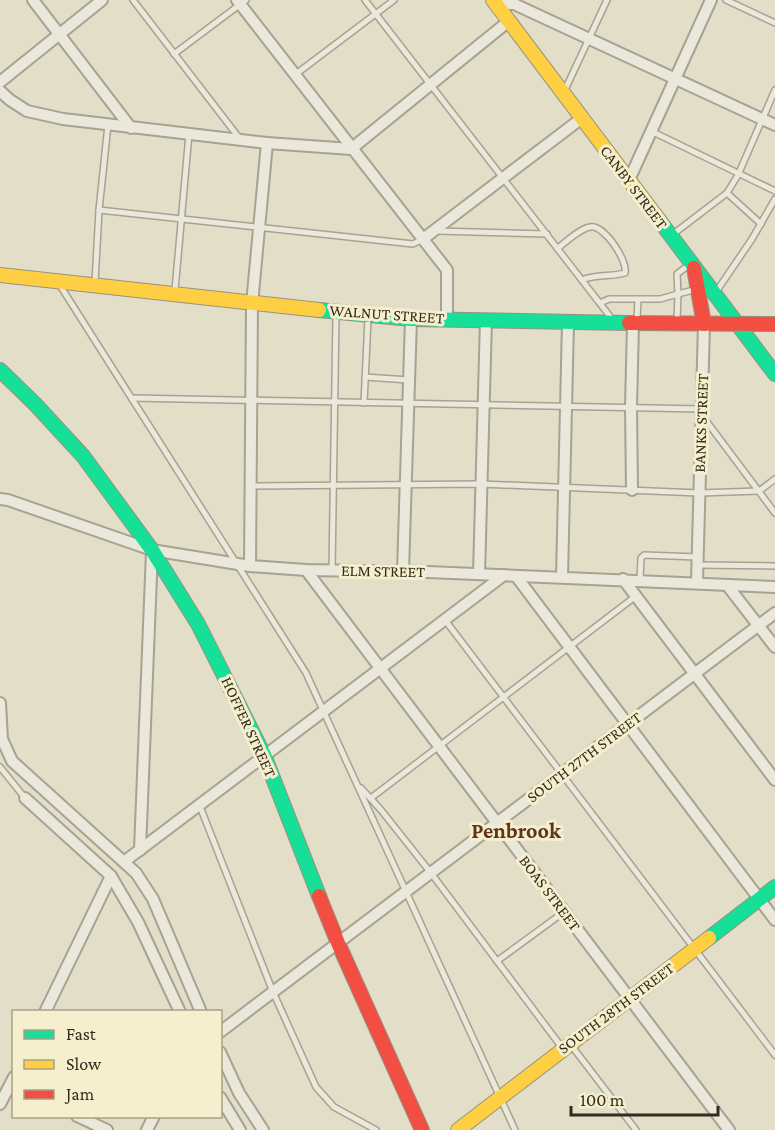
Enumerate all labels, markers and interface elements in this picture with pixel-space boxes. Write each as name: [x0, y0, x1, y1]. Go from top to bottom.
street label: CANBY STREET: [597, 142, 671, 232]
street label: WALNUT STREET: [329, 302, 445, 327]
street label: BANKS STREET: [691, 373, 711, 473]
street label: ELM STREET: [341, 562, 425, 580]
street label: HOFFER STREET: [218, 674, 280, 780]
street label: SOUTH 27TH STREET: [523, 708, 645, 806]
district label: Penbrook: [471, 818, 562, 843]
street label: BOAS STREET: [516, 852, 584, 934]
street label: SOUTH 28TH STREET: [555, 959, 677, 1057]
legend: [12, 1010, 222, 1118]
text: Fast: [66, 1024, 97, 1044]
text: Slow: [66, 1054, 102, 1074]
scale bar: [571, 1079, 718, 1117]
text: Jam: [64, 1084, 95, 1104]
text: 100 m: [580, 1090, 625, 1110]

